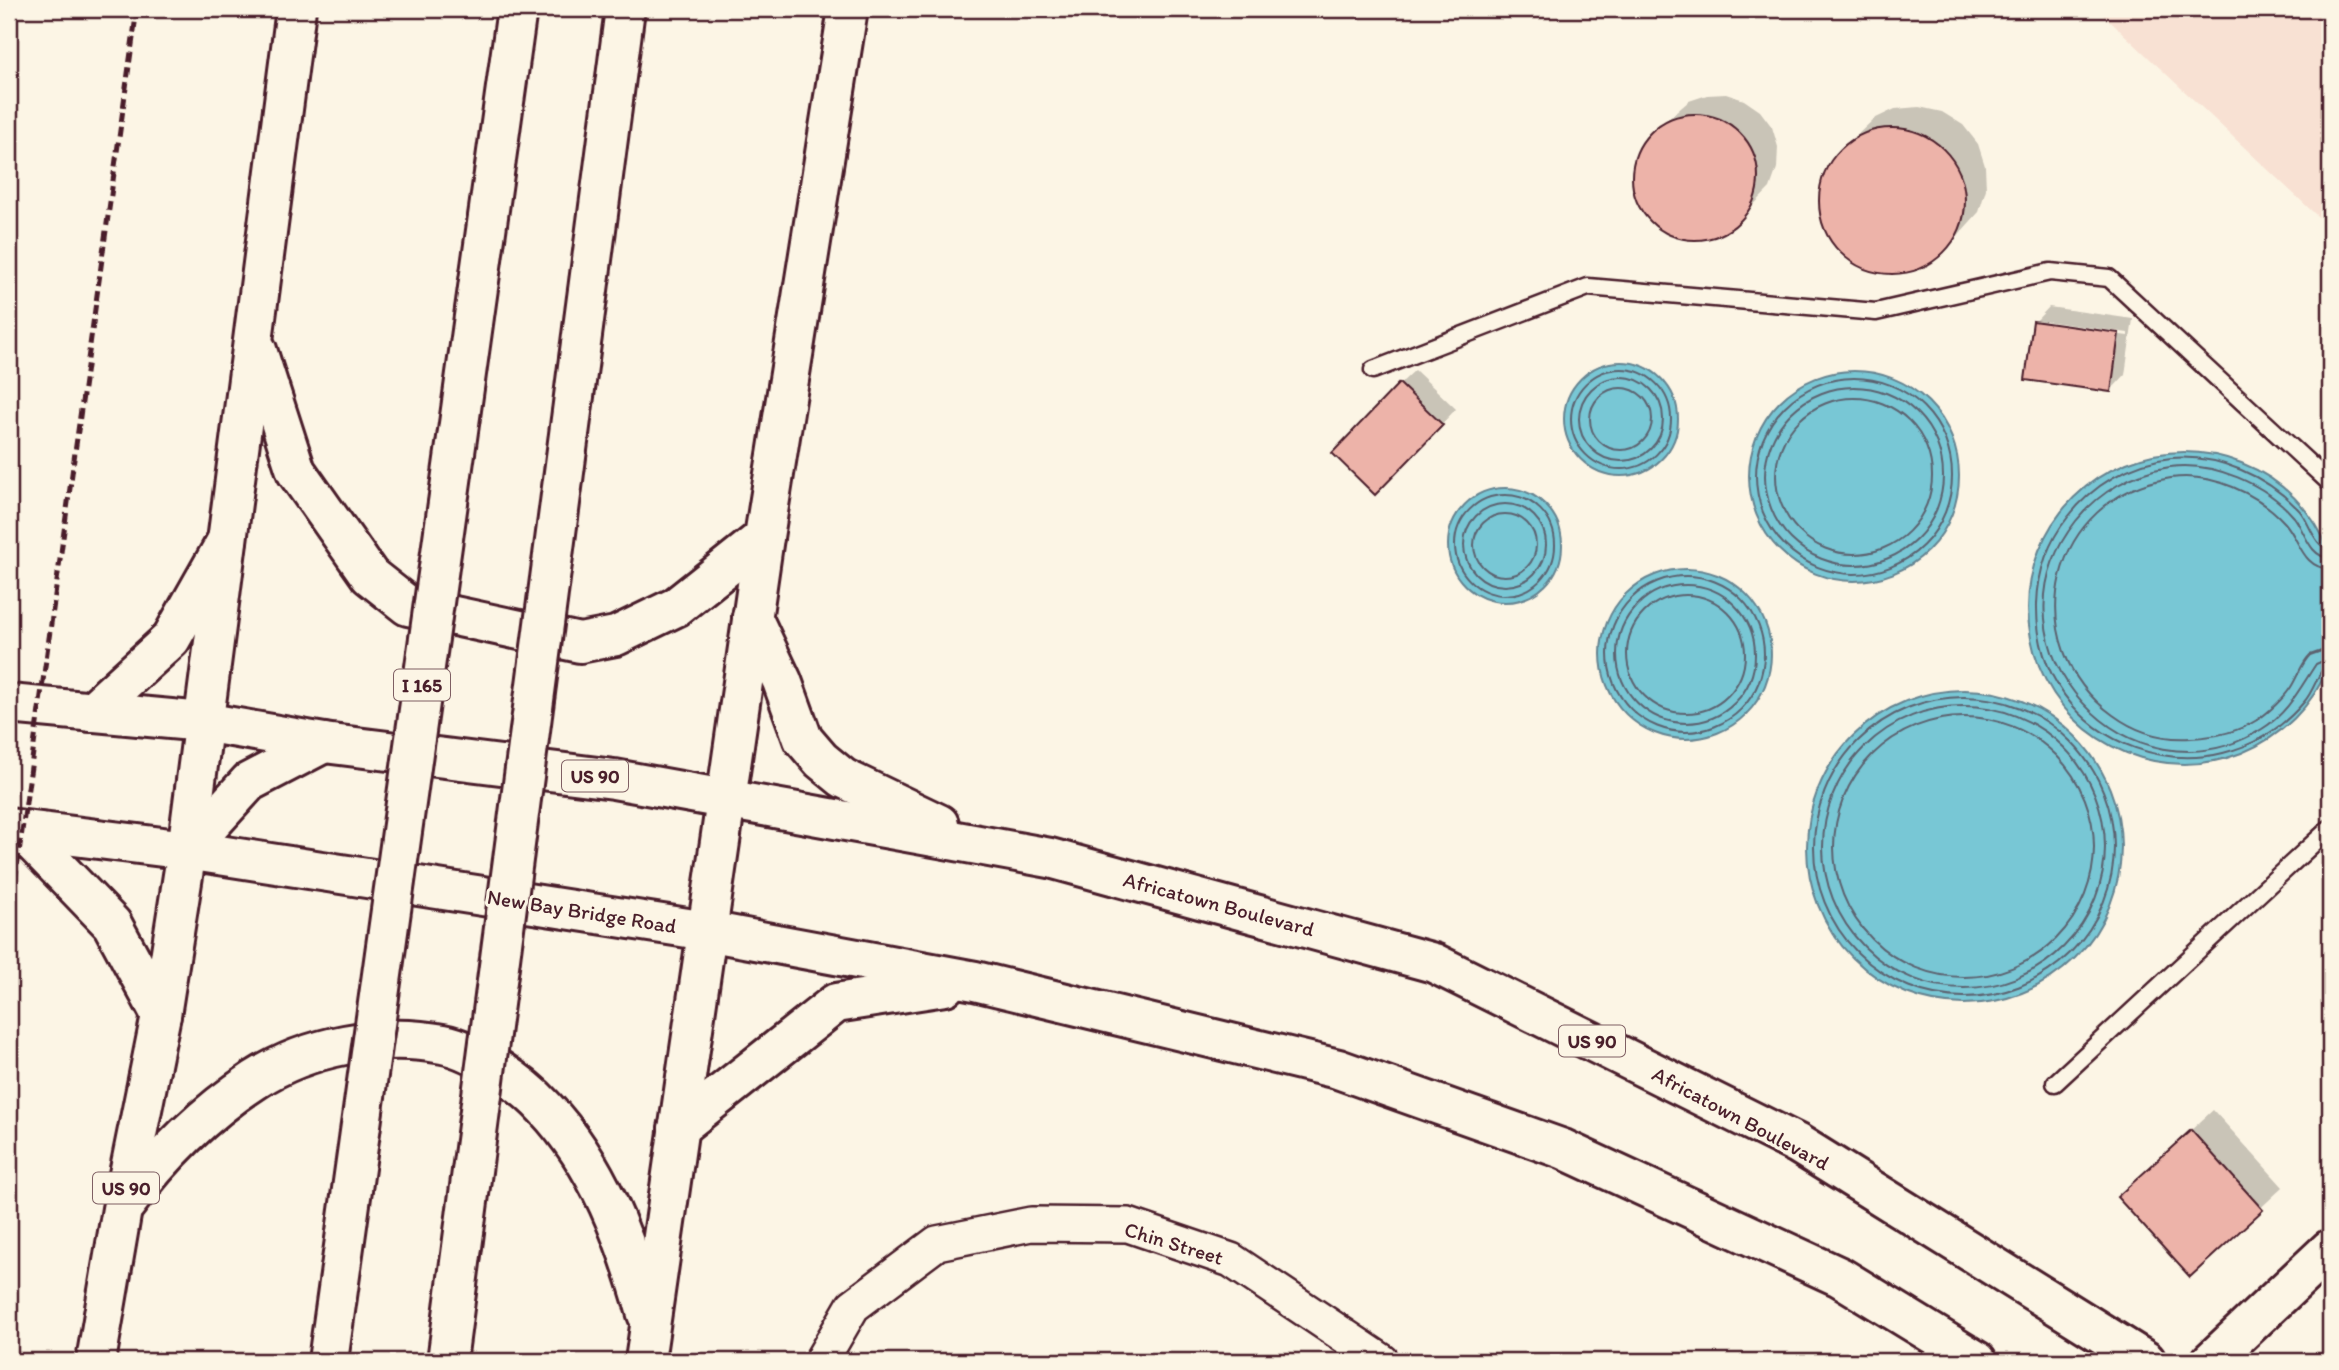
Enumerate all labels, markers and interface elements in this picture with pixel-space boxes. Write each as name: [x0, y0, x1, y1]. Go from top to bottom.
road number: I 165: [394, 670, 450, 700]
road number: US 90: [562, 761, 628, 792]
street label: Africatown Boulevard: [1121, 866, 1318, 942]
street label: New Bay Bridge Road: [485, 884, 679, 938]
road number: US 90: [1559, 1026, 1625, 1056]
street label: Africatown Boulevard: [1648, 1061, 1834, 1175]
road number: US 90: [93, 1172, 159, 1204]
street label: Chin Street: [1122, 1216, 1227, 1270]

